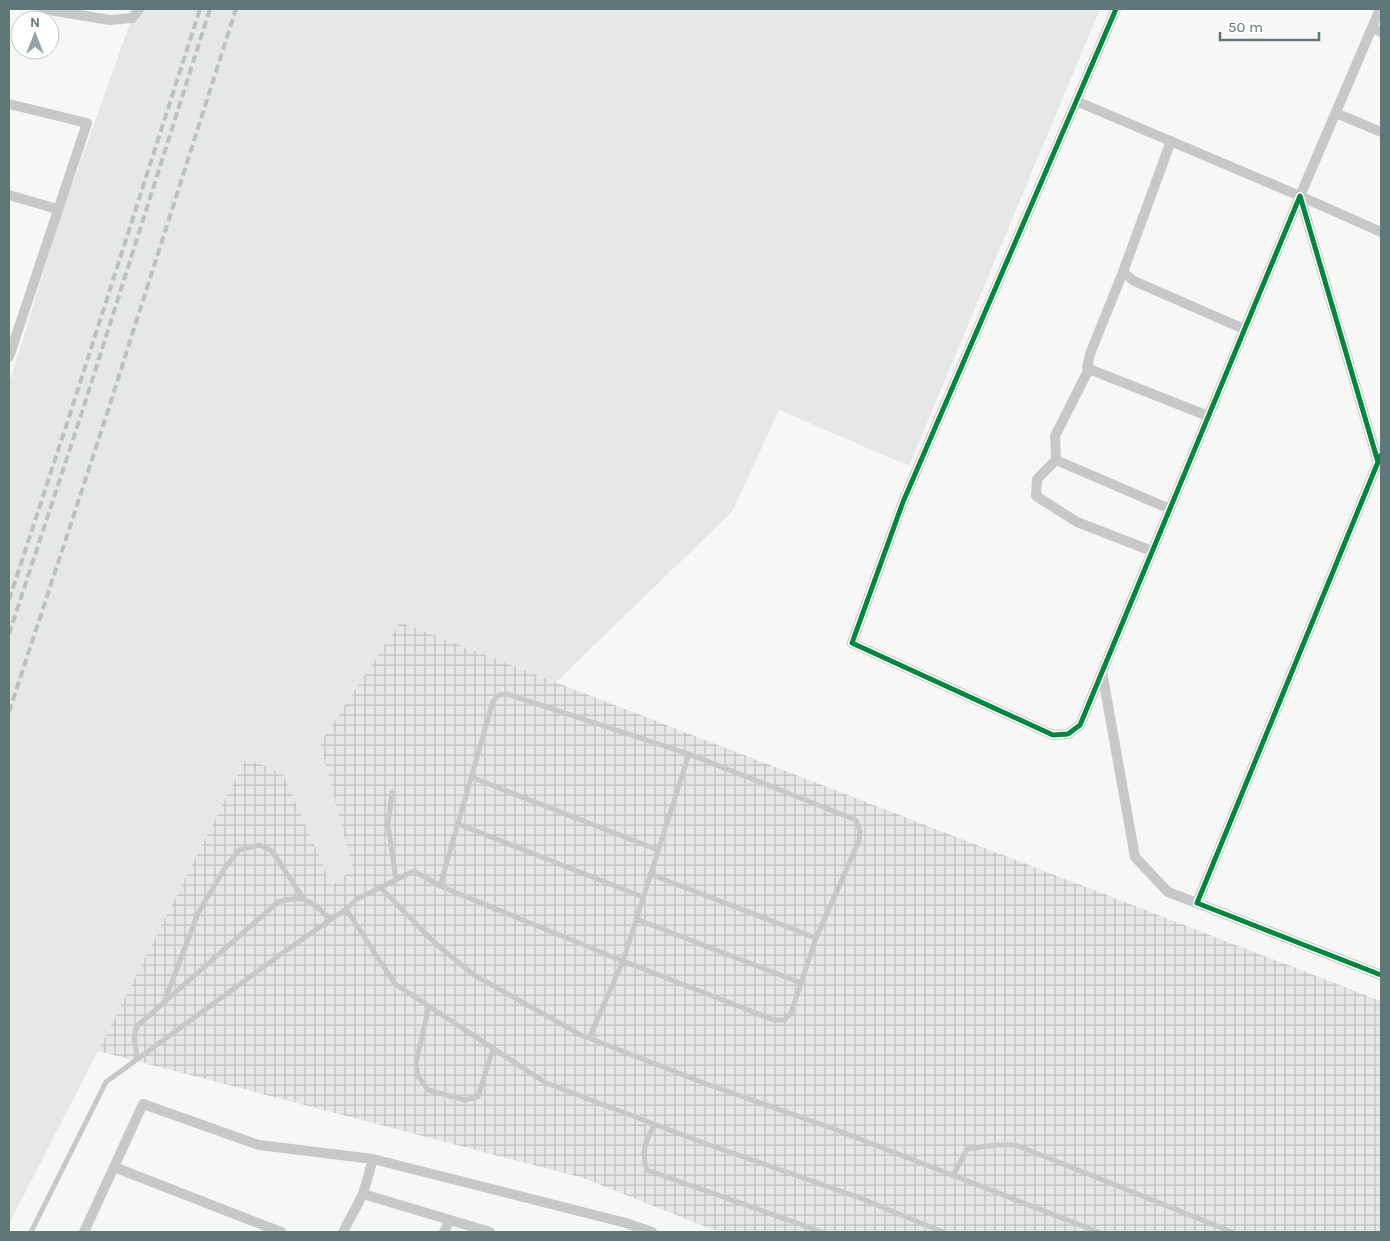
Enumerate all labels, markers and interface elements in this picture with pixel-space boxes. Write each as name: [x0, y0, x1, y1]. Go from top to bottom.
north arrow: [10, 10, 60, 60]
scale bar: [1220, 10, 1319, 42]
text: N: [30, 14, 40, 31]
text: 50 m: [1228, 18, 1263, 36]

